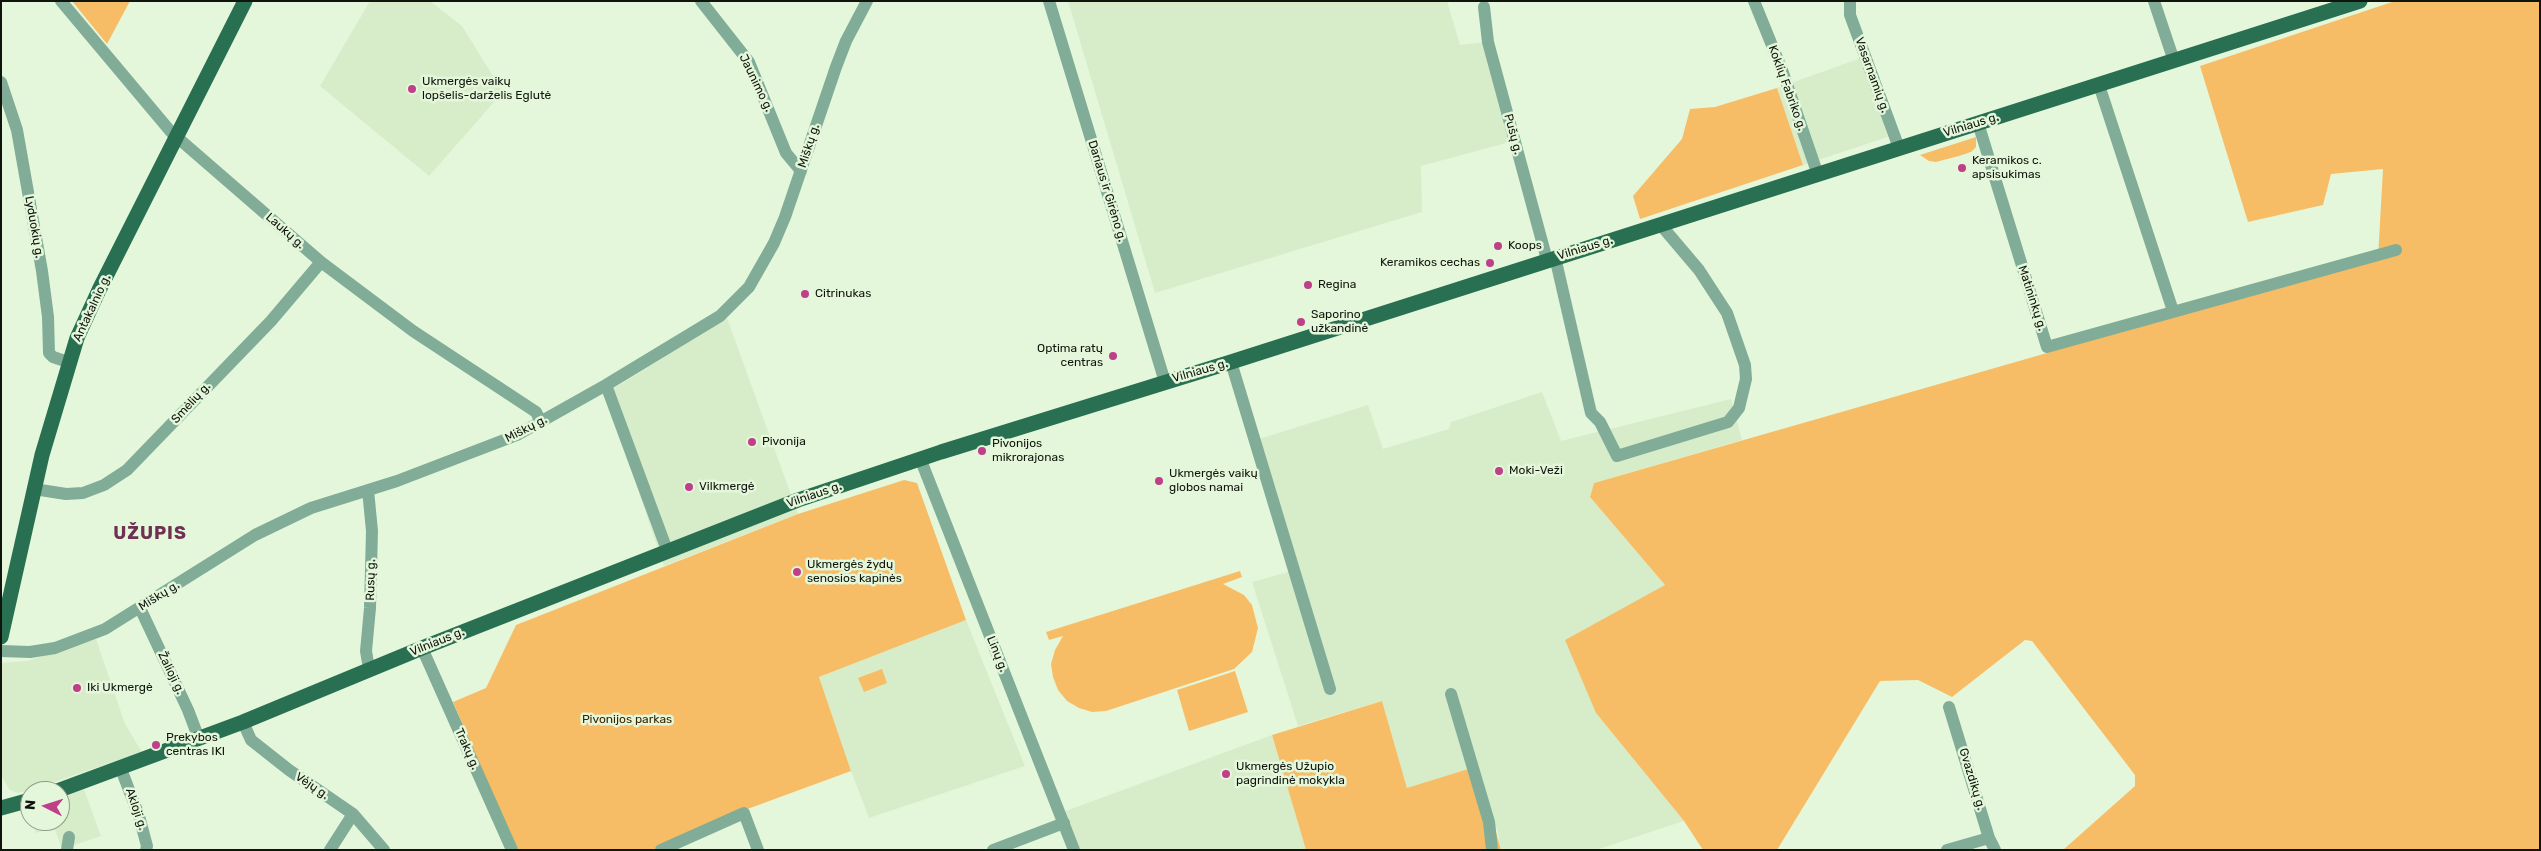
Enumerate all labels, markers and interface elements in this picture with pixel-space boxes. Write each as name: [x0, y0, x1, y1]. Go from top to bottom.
street label: Vasarnamių g.: [1852, 35, 1892, 115]
street label: Koklių Fabriko g.: [1765, 43, 1809, 133]
street label: Jaunimo g.: [736, 52, 776, 114]
place label: Ukmergės vaikų lopšelis-darželis Eglutė: [422, 75, 551, 103]
marker: Ukmergės vaikų lopšelis-darželis Eglutė: [406, 83, 418, 95]
street label: Vilniaus g.: [1942, 110, 2000, 140]
street label: Pušų g.: [1501, 112, 1525, 156]
street label: Miškų g.: [795, 122, 823, 170]
street label: Dariaus ir Girėno g.: [1085, 139, 1129, 243]
place label: Keramikos c. apsisukimas: [1972, 154, 2042, 182]
marker: Keramikos c. apsisukimas: [1956, 162, 1968, 174]
street label: Lyduokių g.: [21, 195, 47, 259]
street label: Laukų g.: [262, 210, 308, 252]
street label: Vilniaus g.: [1556, 233, 1614, 263]
place label: Koops: [1508, 239, 1542, 253]
marker: Koops: [1492, 240, 1504, 252]
place label: Keramikos cechas: [1380, 256, 1480, 270]
marker: Keramikos cechas: [1484, 257, 1496, 269]
street label: Matininkų g.: [2015, 264, 2049, 332]
street label: Antakalnio g.: [70, 272, 114, 344]
place label: Regina: [1318, 278, 1356, 292]
marker: Regina: [1302, 279, 1314, 291]
place label: Citrinukas: [815, 287, 871, 301]
marker: Citrinukas: [799, 288, 811, 300]
place label: Saporino užkandinė: [1311, 308, 1368, 336]
marker: Saporino užkandinė: [1295, 316, 1307, 328]
place label: Optima ratų centras: [1037, 342, 1103, 370]
marker: Optima ratų centras: [1107, 350, 1119, 362]
street label: Vilniaus g.: [1171, 356, 1229, 386]
street label: Smėlių g.: [168, 379, 214, 427]
street label: Miškų g.: [503, 412, 549, 446]
place label: Pivonija: [762, 435, 806, 449]
marker: Pivonija: [746, 436, 758, 448]
place label: Pivonijos mikrorajonas: [992, 437, 1064, 465]
marker: Pivonijos mikrorajonas: [976, 445, 988, 457]
place label: Moki-Veži: [1509, 464, 1563, 478]
marker: Moki-Veži: [1493, 465, 1505, 477]
place label: Ukmergės vaikų globos namai: [1169, 467, 1258, 495]
marker: Ukmergės vaikų globos namai: [1153, 475, 1165, 487]
street label: Vilniaus g.: [785, 479, 843, 511]
place label: Vilkmergė: [699, 480, 755, 494]
marker: Vilkmergė: [683, 481, 695, 493]
district label: UŽUPIS: [112, 523, 188, 545]
place label: Ukmergės žydų senosios kapinės: [807, 558, 902, 586]
street label: Rusų g.: [363, 559, 379, 601]
marker: Ukmergės žydų senosios kapinės: [791, 566, 803, 578]
street label: Miškų g.: [136, 578, 182, 614]
street label: Vilniaus g.: [408, 625, 466, 659]
street label: Linų g.: [983, 634, 1011, 674]
street label: Žalioji g.: [155, 649, 187, 697]
place label: Iki Ukmergė: [87, 681, 153, 695]
marker: Iki Ukmergė: [71, 682, 83, 694]
park label: Pivonijos parkas: [582, 713, 672, 727]
street label: Trakų g.: [452, 726, 482, 772]
place label: Prekybos centras IKI: [166, 731, 225, 759]
marker: Prekybos centras IKI: [150, 739, 162, 751]
street label: Gvazdikų g.: [1956, 746, 1988, 812]
place label: Ukmergės Užupio pagrindinė mokykla: [1236, 760, 1345, 788]
marker: Ukmergės Užupio pagrindinė mokykla: [1220, 768, 1232, 780]
street label: Vėjų g.: [292, 770, 332, 802]
north arrow: [20, 781, 70, 831]
street label: Akloji g.: [122, 786, 150, 832]
text: N: [22, 799, 39, 811]

